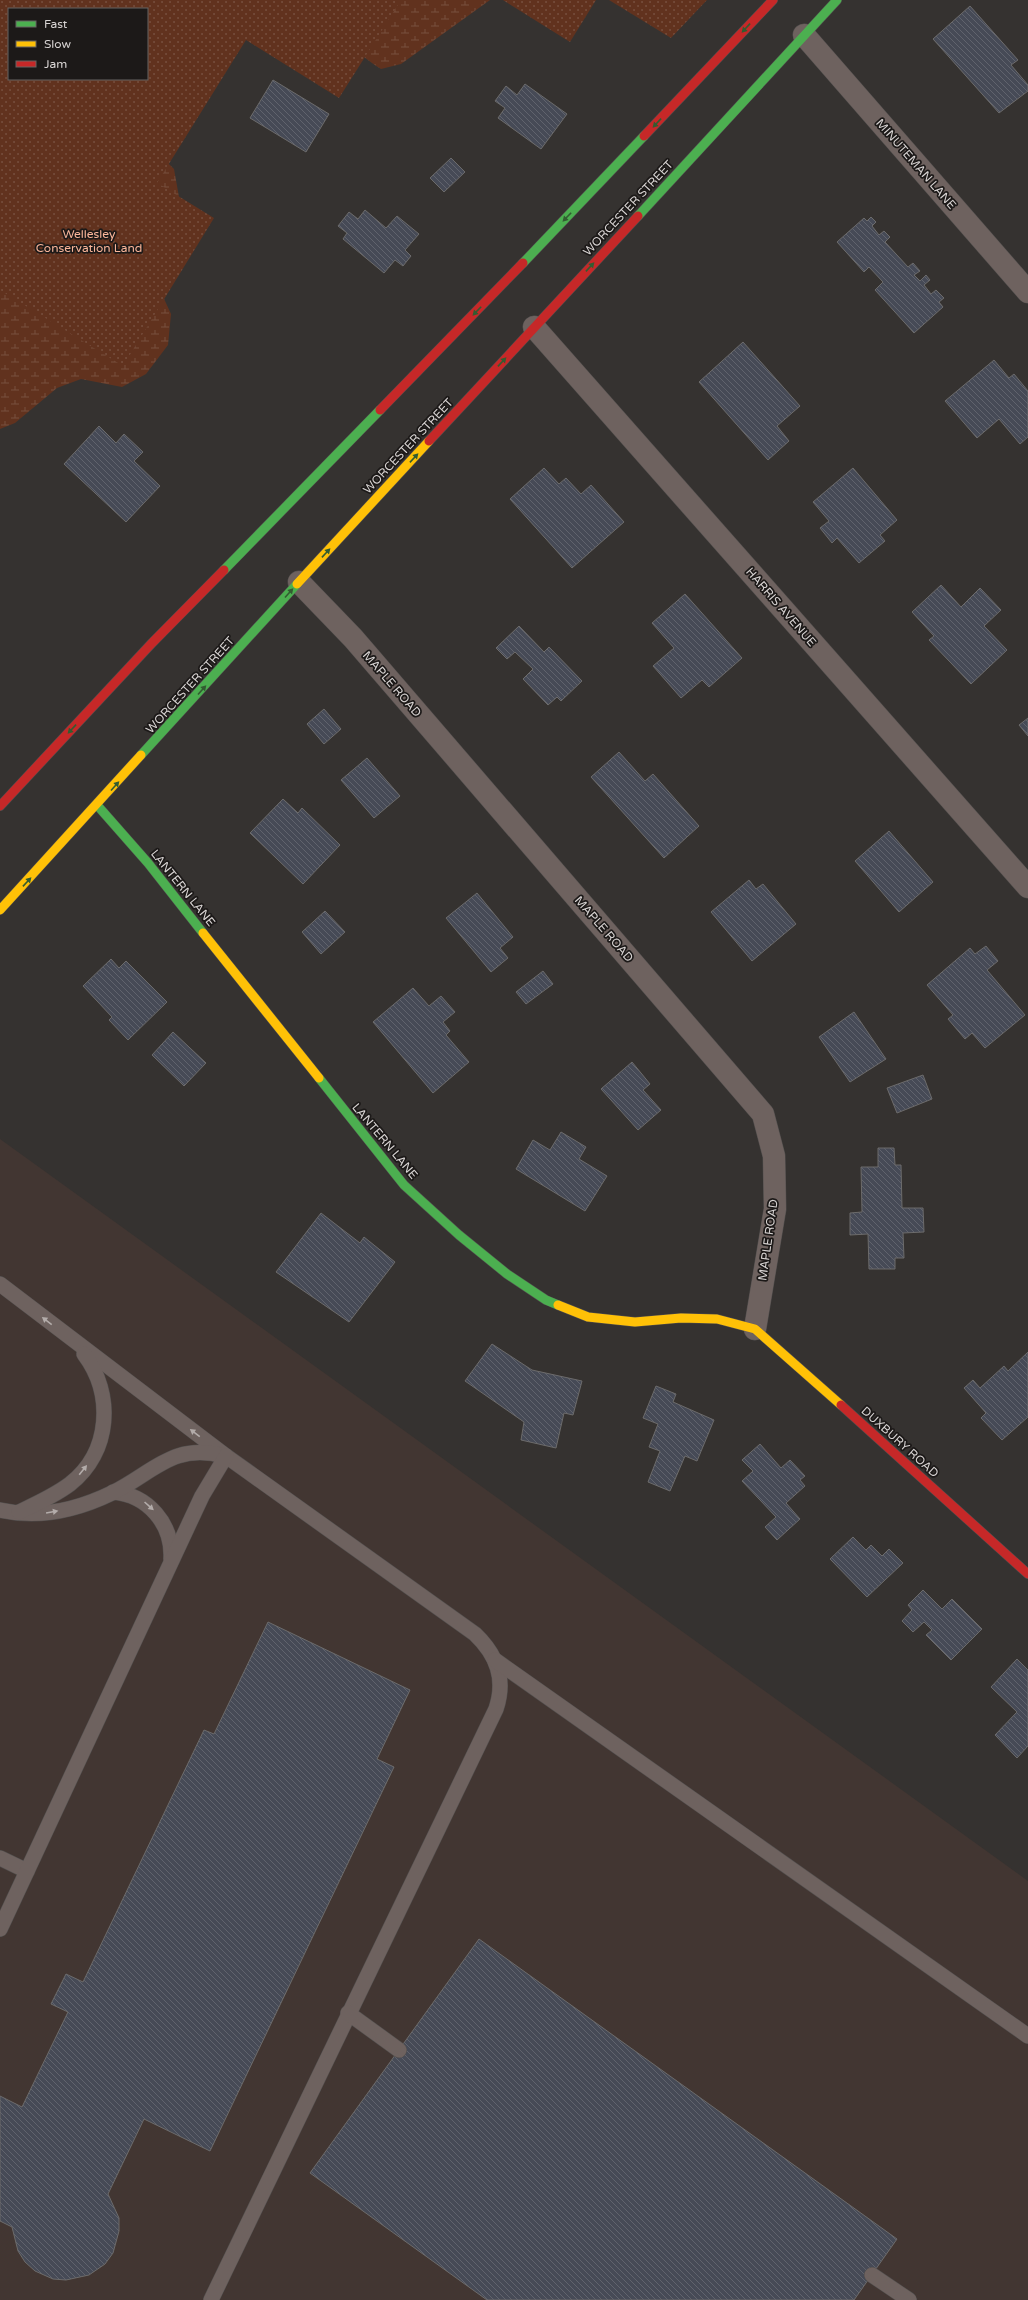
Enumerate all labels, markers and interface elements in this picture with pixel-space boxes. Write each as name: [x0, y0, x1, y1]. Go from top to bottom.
legend: [8, 8, 148, 80]
text: Fast: [44, 17, 68, 31]
one-way arrow: [741, 23, 751, 33]
text: Slow: [44, 37, 71, 51]
text: Jam: [44, 57, 67, 71]
street label: MINUTEMAN LANE: [873, 116, 959, 212]
one-way arrow: [652, 118, 661, 128]
street label: WORCESTER STREET: [580, 157, 676, 259]
one-way arrow: [562, 212, 572, 222]
park label: Wellesley Conservation Land: [36, 227, 142, 255]
one-way arrow: [585, 262, 594, 271]
one-way arrow: [472, 306, 482, 316]
one-way arrow: [497, 357, 506, 367]
street label: WORCESTER STREET: [360, 395, 456, 497]
one-way arrow: [409, 453, 418, 463]
one-way arrow: [321, 548, 330, 559]
street label: HARRIS AVENUE: [743, 565, 819, 650]
one-way arrow: [284, 588, 294, 598]
street label: WORCESTER STREET: [143, 633, 238, 736]
street label: MAPLE ROAD: [360, 648, 424, 720]
one-way arrow: [197, 685, 206, 694]
one-way arrow: [68, 724, 77, 733]
one-way arrow: [110, 781, 119, 791]
street label: LANTERN LANE: [148, 847, 218, 929]
one-way arrow: [22, 876, 31, 887]
street label: MAPLE ROAD: [572, 893, 636, 965]
street label: LANTERN LANE: [349, 1100, 421, 1182]
street label: MAPLE ROAD: [755, 1198, 781, 1282]
one-way arrow: [42, 1316, 53, 1325]
street label: DUXBURY ROAD: [859, 1404, 941, 1480]
one-way arrow: [190, 1429, 201, 1437]
one-way arrow: [79, 1464, 87, 1475]
one-way arrow: [144, 1501, 153, 1510]
one-way arrow: [46, 1509, 58, 1515]

